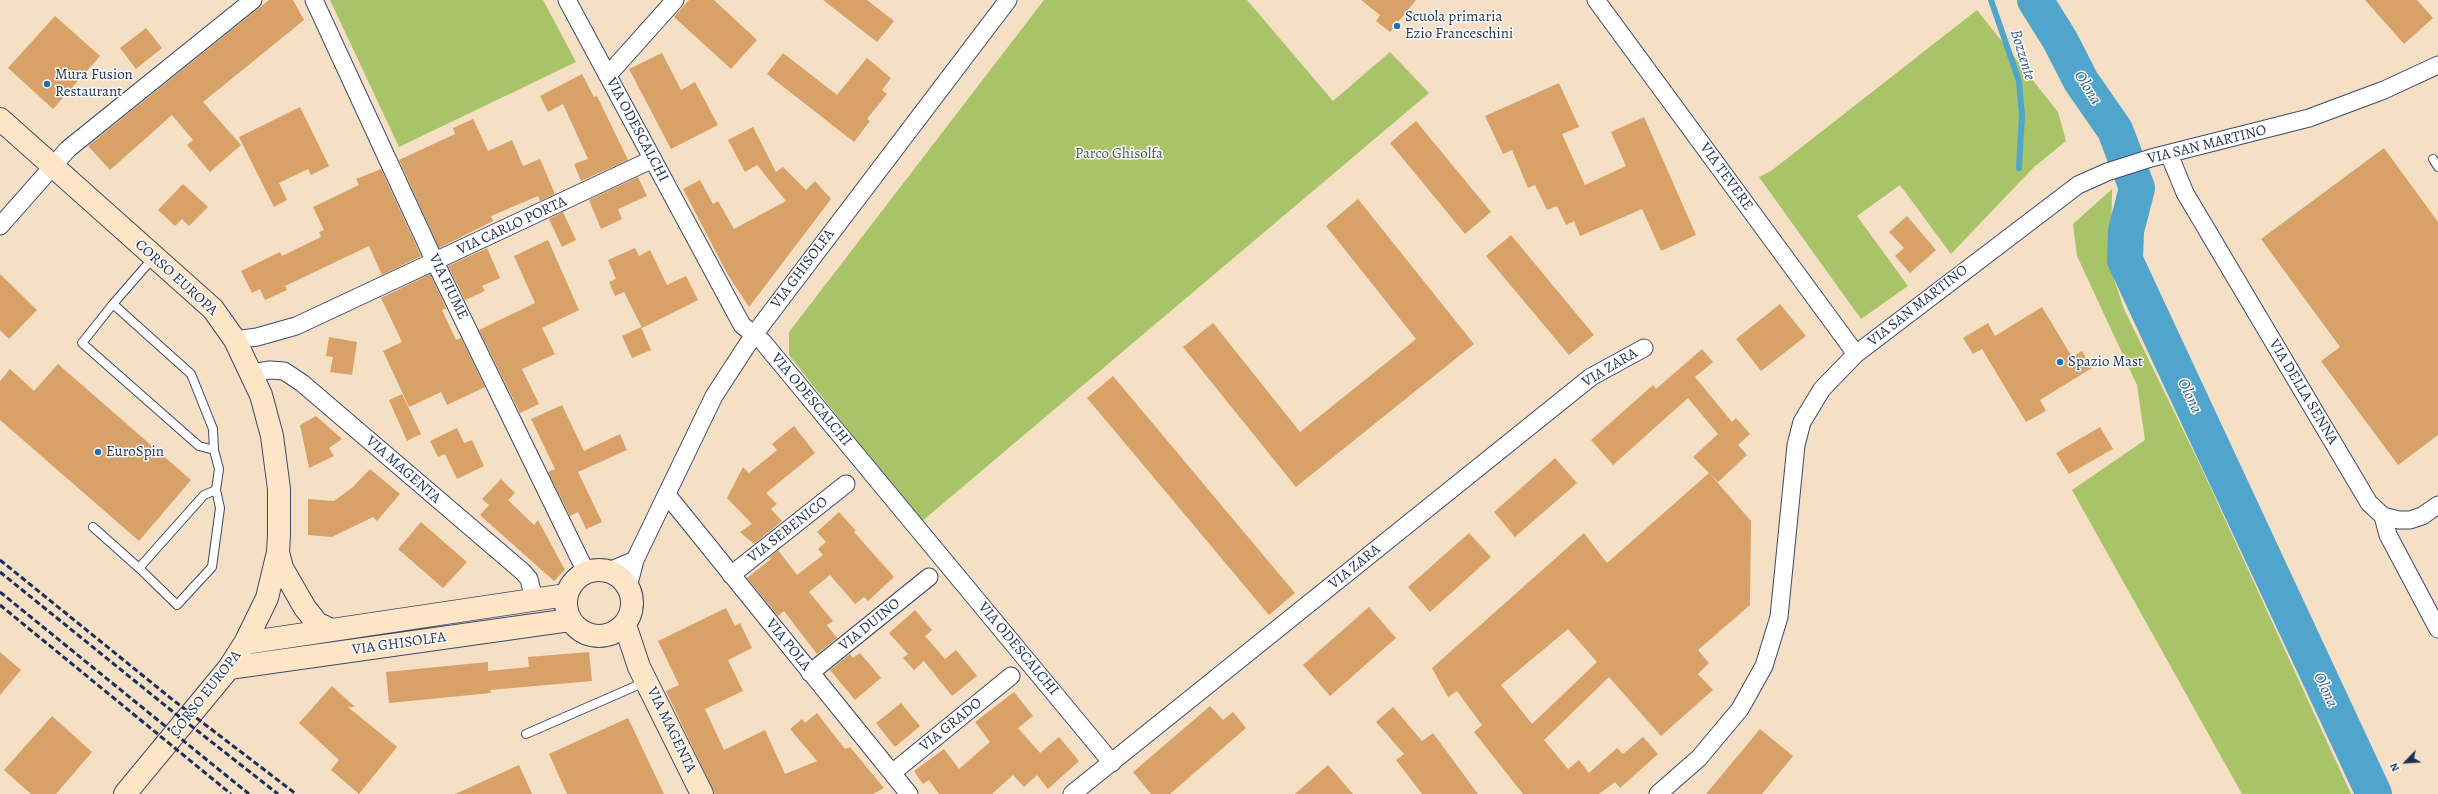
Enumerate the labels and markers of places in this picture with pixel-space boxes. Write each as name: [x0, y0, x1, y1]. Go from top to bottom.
place label: Scuola primaria Ezio Franceschini: [1405, 8, 1513, 43]
marker: Scuola primaria Ezio Franceschini: [1392, 21, 1402, 31]
place label: Mura Fusion Restaurant: [55, 66, 133, 101]
marker: Mura Fusion Restaurant: [42, 79, 52, 89]
place label: Spazio Mast: [2068, 353, 2143, 371]
marker: Spazio Mast: [2055, 357, 2065, 367]
place label: EuroSpin: [106, 443, 164, 461]
marker: EuroSpin: [93, 447, 103, 457]

